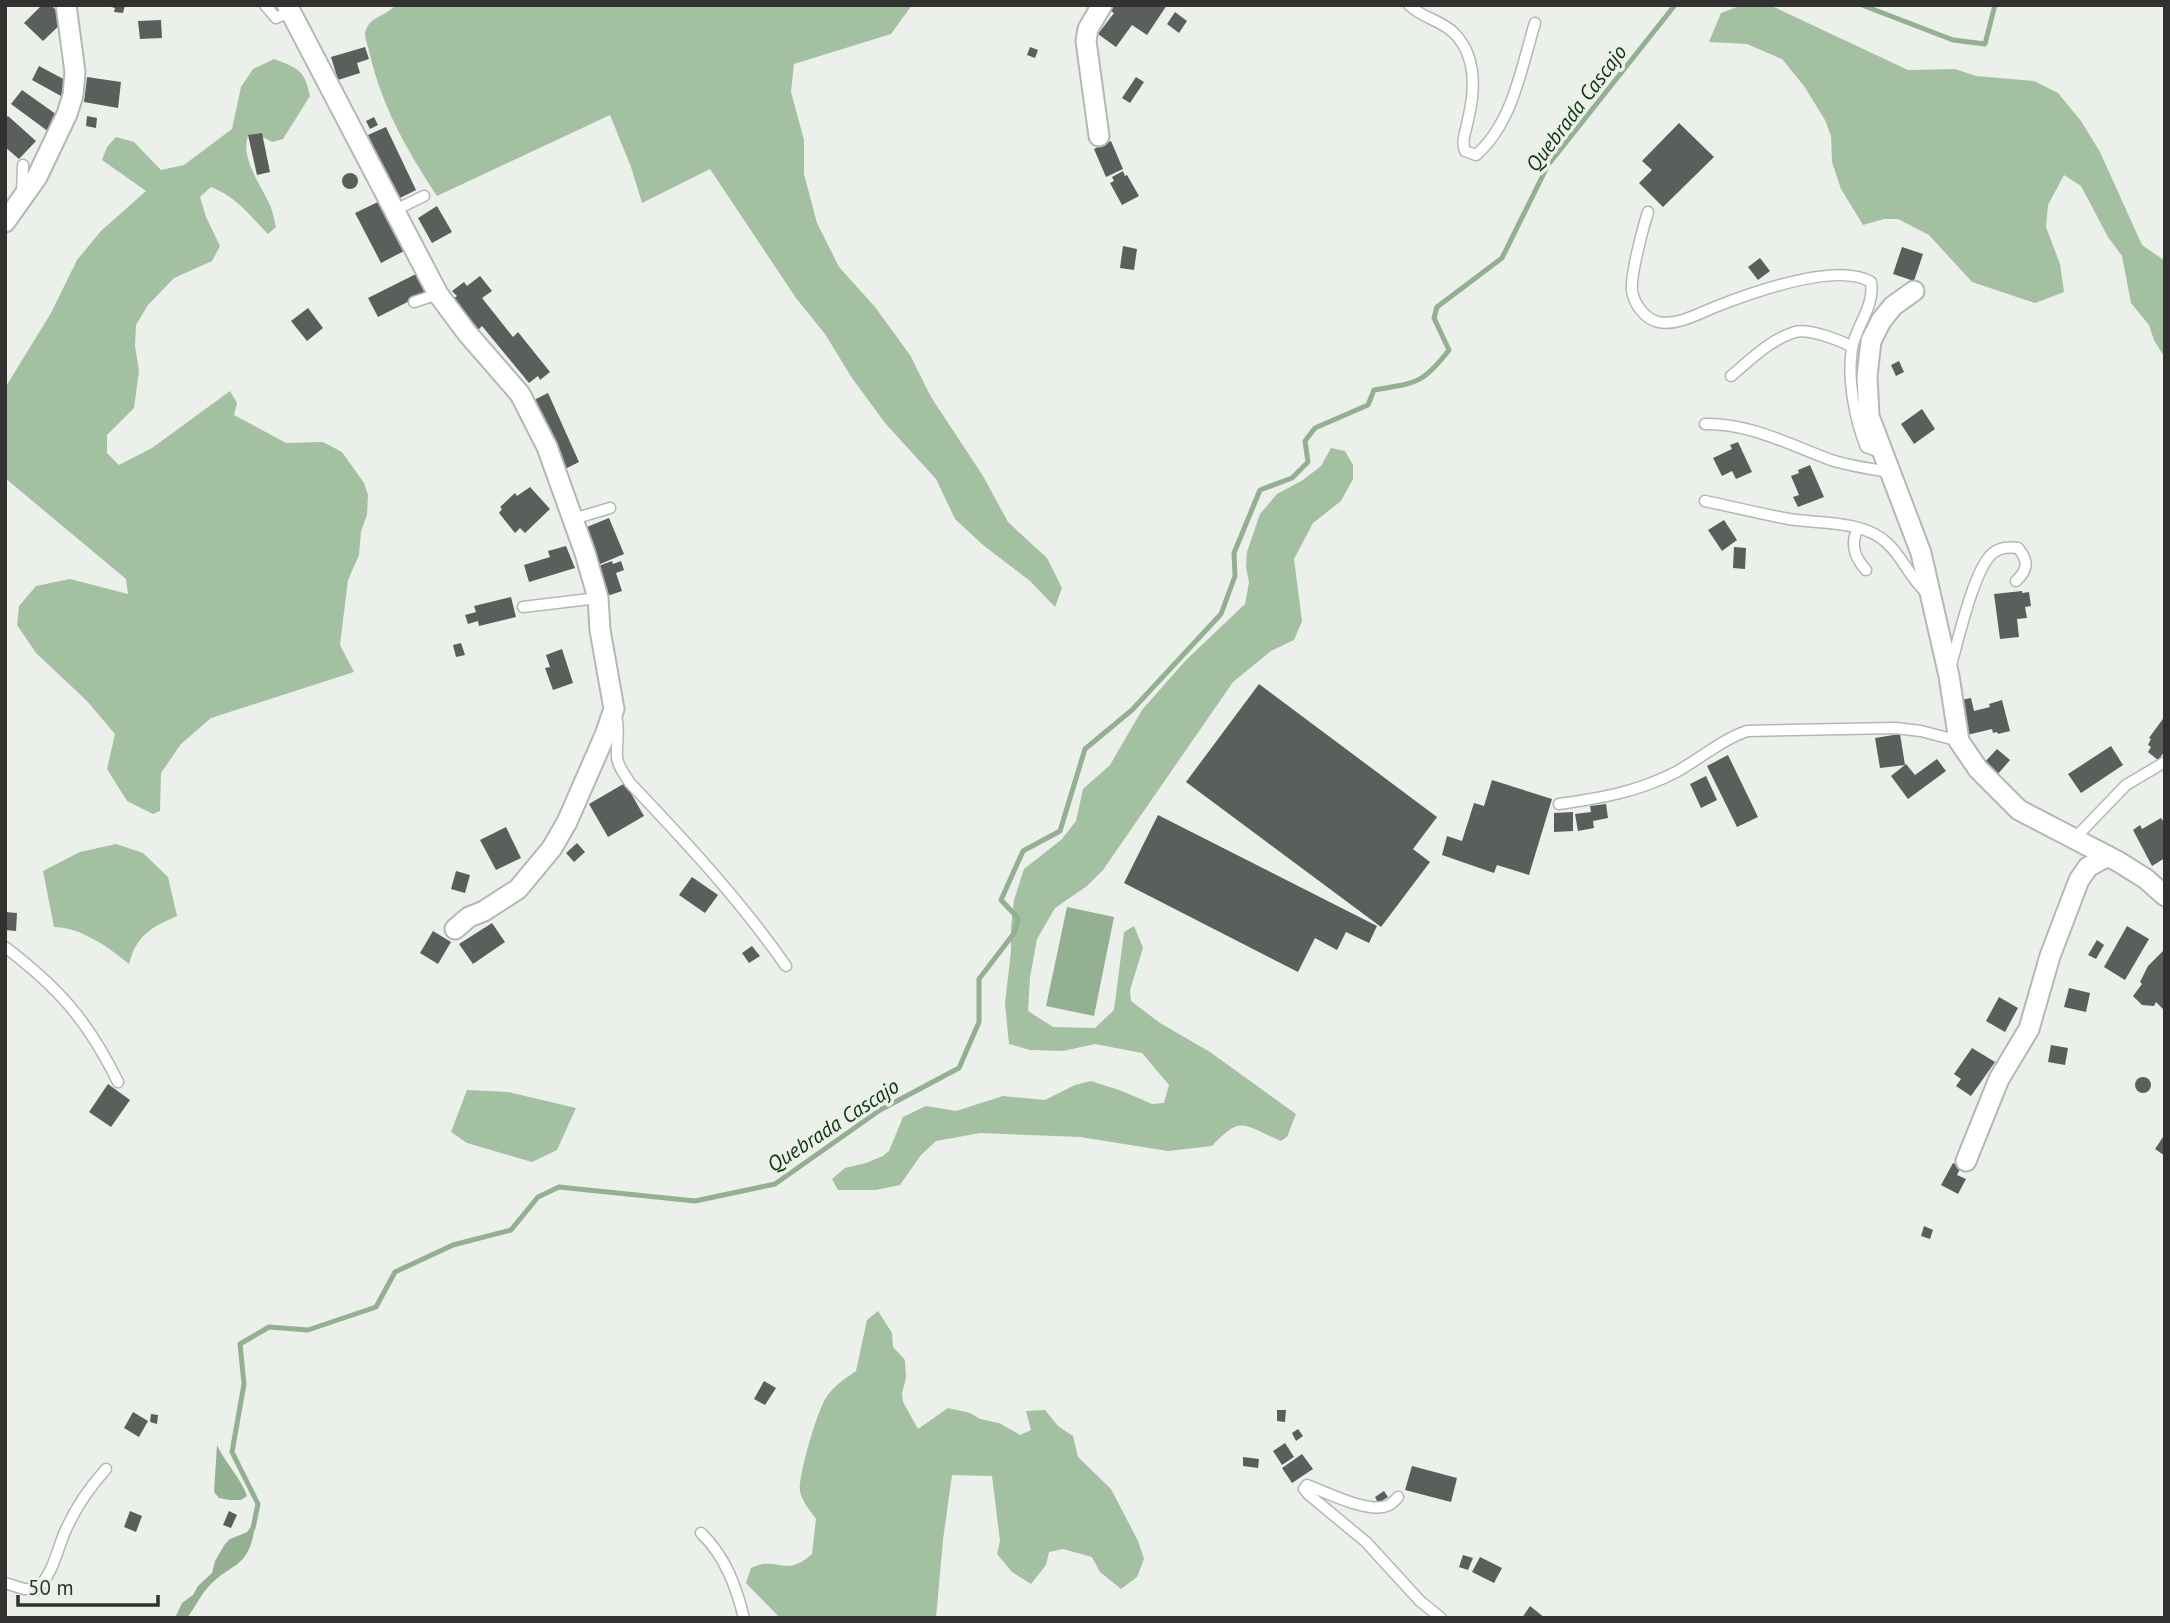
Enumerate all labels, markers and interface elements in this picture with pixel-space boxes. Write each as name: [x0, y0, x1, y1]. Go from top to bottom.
water label: Quebrada Cascajo: [1519, 39, 1633, 177]
water label: Quebrada Cascajo: [762, 1072, 904, 1178]
scale bar: [18, 1564, 158, 1608]
text: 50 m: [28, 1574, 74, 1601]

